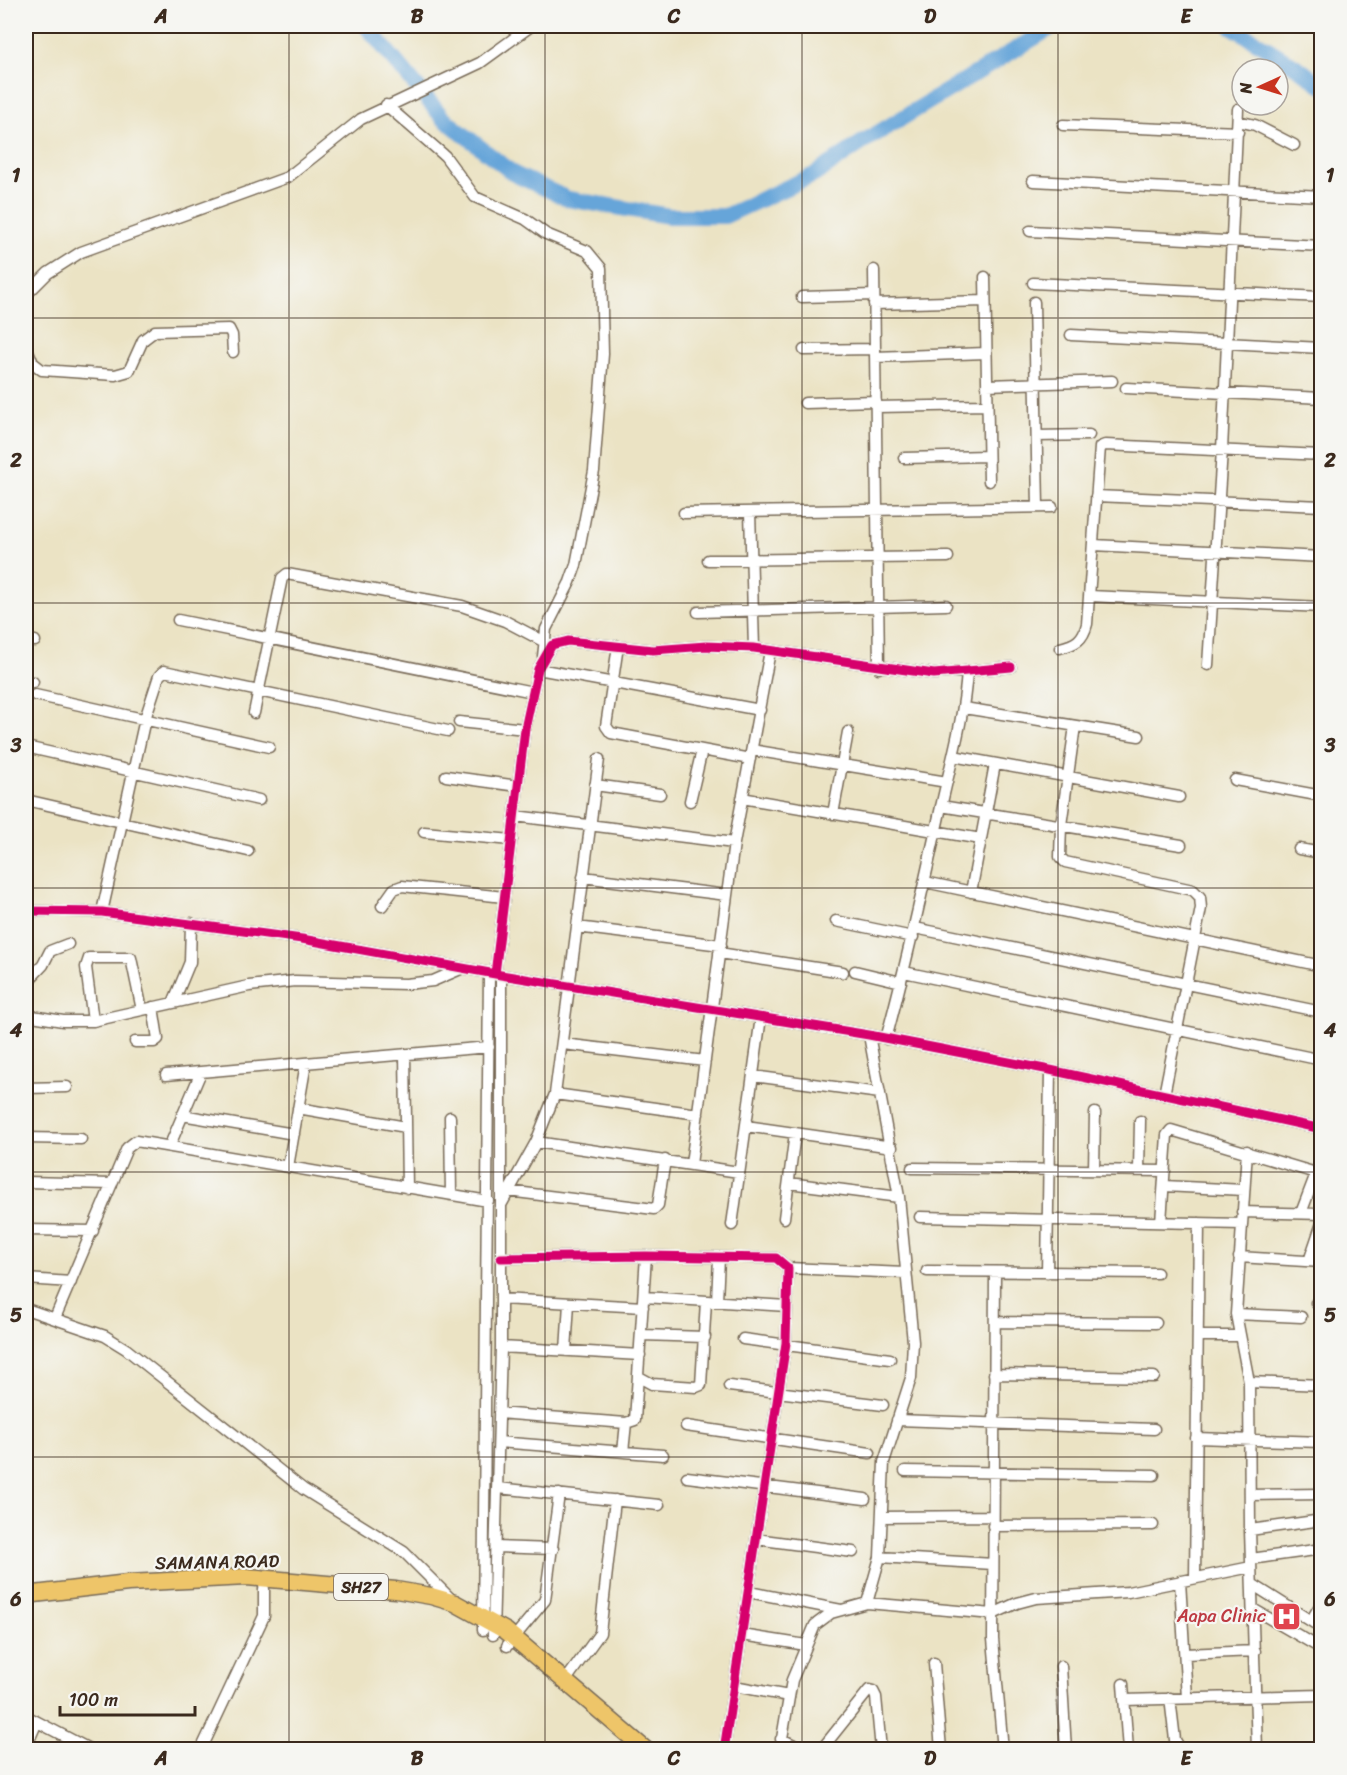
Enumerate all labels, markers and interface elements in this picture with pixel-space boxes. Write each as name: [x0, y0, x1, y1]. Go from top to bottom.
text: A: [153, 0, 168, 34]
text: B: [411, 0, 424, 34]
text: C: [667, 0, 681, 34]
text: D: [924, 0, 937, 34]
text: E: [1180, 0, 1193, 34]
north arrow: [1230, 57, 1290, 117]
text: N: [1231, 81, 1260, 96]
text: 1: [12, 158, 21, 193]
text: 1: [1326, 158, 1335, 193]
text: 2: [9, 443, 22, 478]
text: 2: [1323, 443, 1336, 478]
text: 3: [10, 728, 22, 763]
text: 3: [1324, 728, 1336, 763]
text: 4: [9, 1013, 23, 1048]
text: 4: [1323, 1013, 1337, 1048]
text: 5: [10, 1298, 22, 1333]
text: 5: [1324, 1298, 1336, 1333]
street label: SAMANA ROAD: [155, 1545, 280, 1579]
road number: SH27: [334, 1574, 388, 1600]
text: 6: [9, 1582, 22, 1617]
text: 6: [1323, 1582, 1336, 1617]
place label: Aapa Clinic: [1176, 1600, 1266, 1632]
hospital icon: Aapa Clinic: [1271, 1600, 1303, 1632]
scale bar: [60, 1679, 195, 1717]
text: 100 m: [69, 1684, 118, 1716]
text: A: [153, 1741, 168, 1775]
text: B: [411, 1741, 424, 1775]
text: C: [667, 1741, 681, 1775]
text: D: [924, 1741, 937, 1775]
text: E: [1180, 1741, 1193, 1775]

